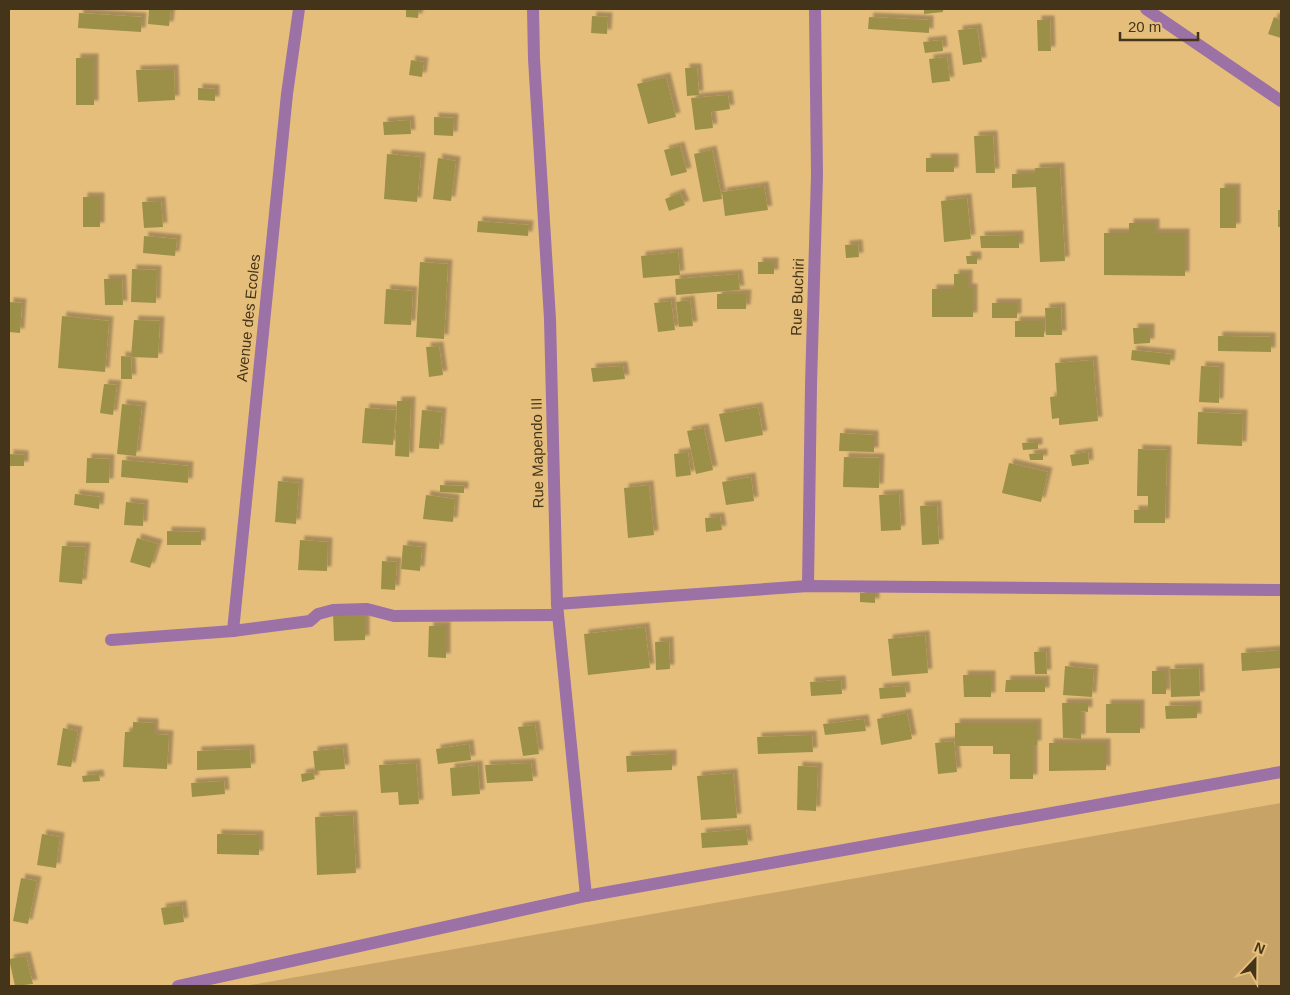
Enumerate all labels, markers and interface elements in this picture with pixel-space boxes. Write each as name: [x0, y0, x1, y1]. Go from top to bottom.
scale bar: [1120, 10, 1198, 42]
text: 20 m: [1128, 18, 1161, 35]
street label: Avenue des Ecoles: [233, 253, 263, 383]
street label: Rue Buchiri: [787, 258, 807, 336]
street label: Rue Mapendo III: [528, 397, 546, 509]
north arrow: [1230, 935, 1280, 985]
text: N: [1252, 939, 1268, 957]

